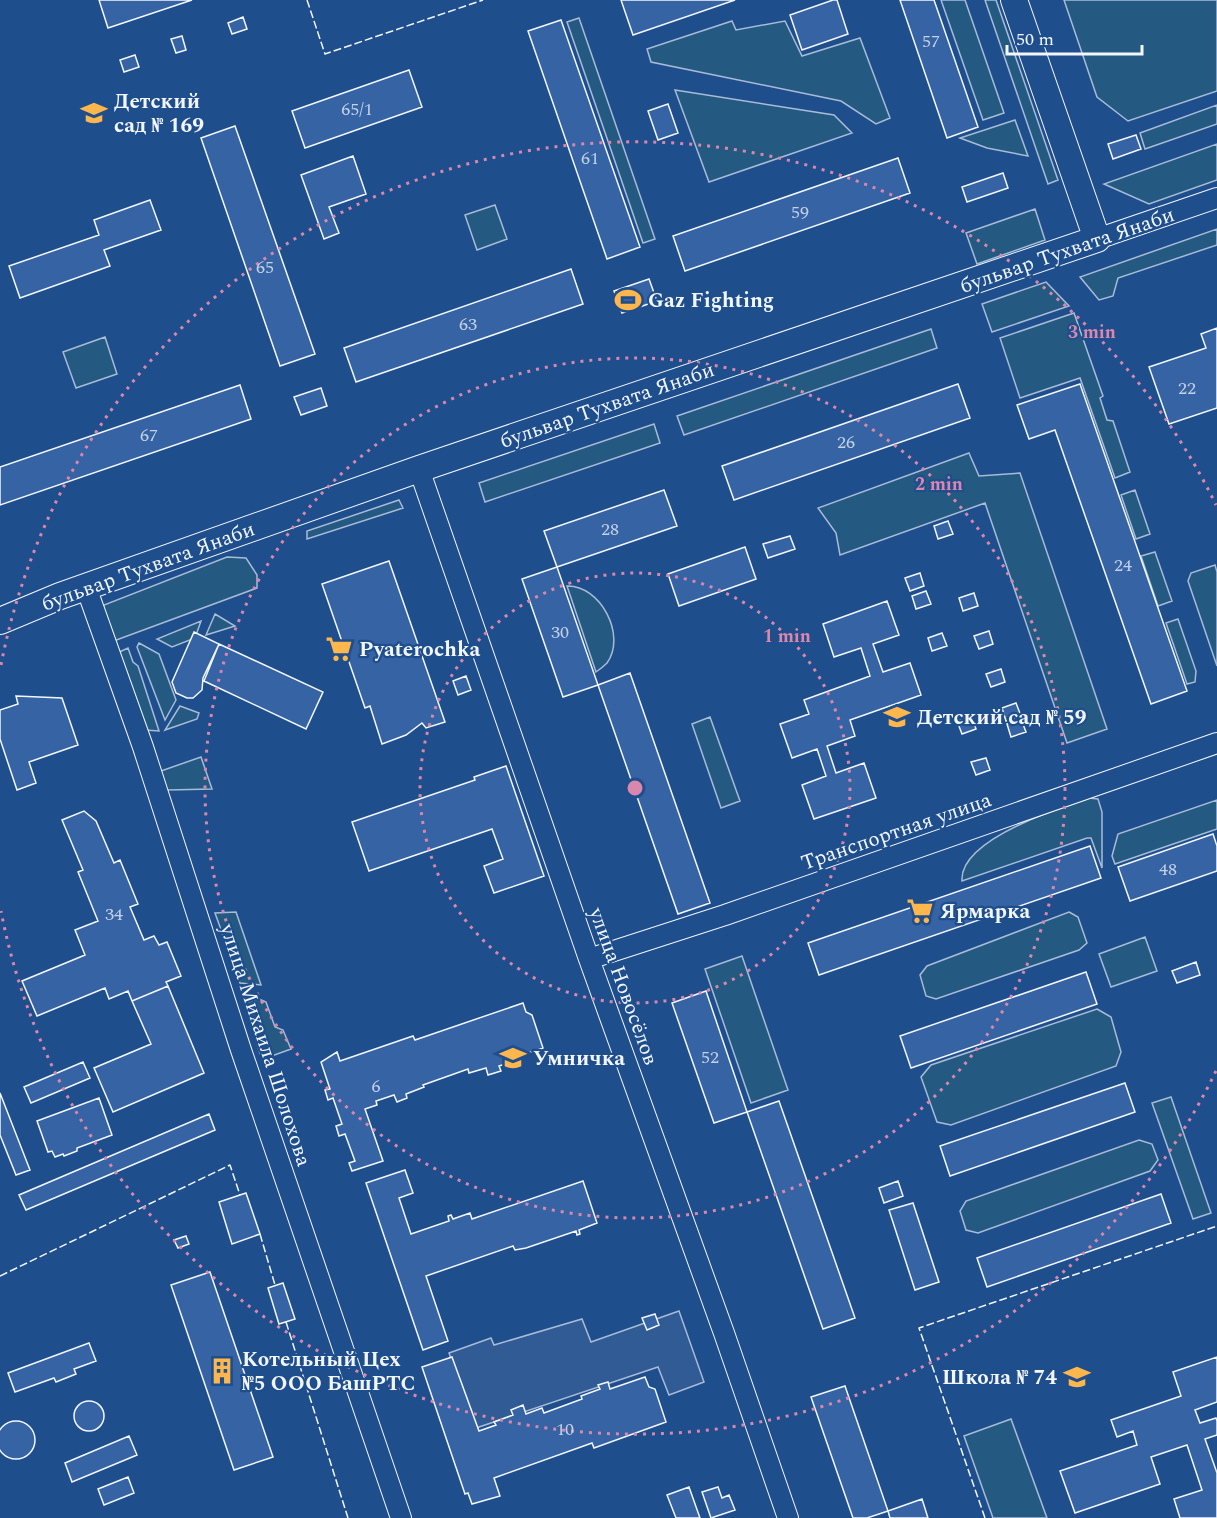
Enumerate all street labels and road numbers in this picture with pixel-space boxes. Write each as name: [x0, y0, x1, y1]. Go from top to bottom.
street label: бульвар Тухвата Янаби: [956, 199, 1179, 303]
street label: бульвар Тухвата Янаби: [496, 354, 719, 458]
street label: бульвар Тухвата Янаби: [37, 513, 260, 620]
street label: Транспортная улица: [797, 784, 997, 880]
street label: улица Новосёлов: [579, 902, 666, 1070]
street label: улица Михаила Шолохова: [210, 919, 320, 1172]

